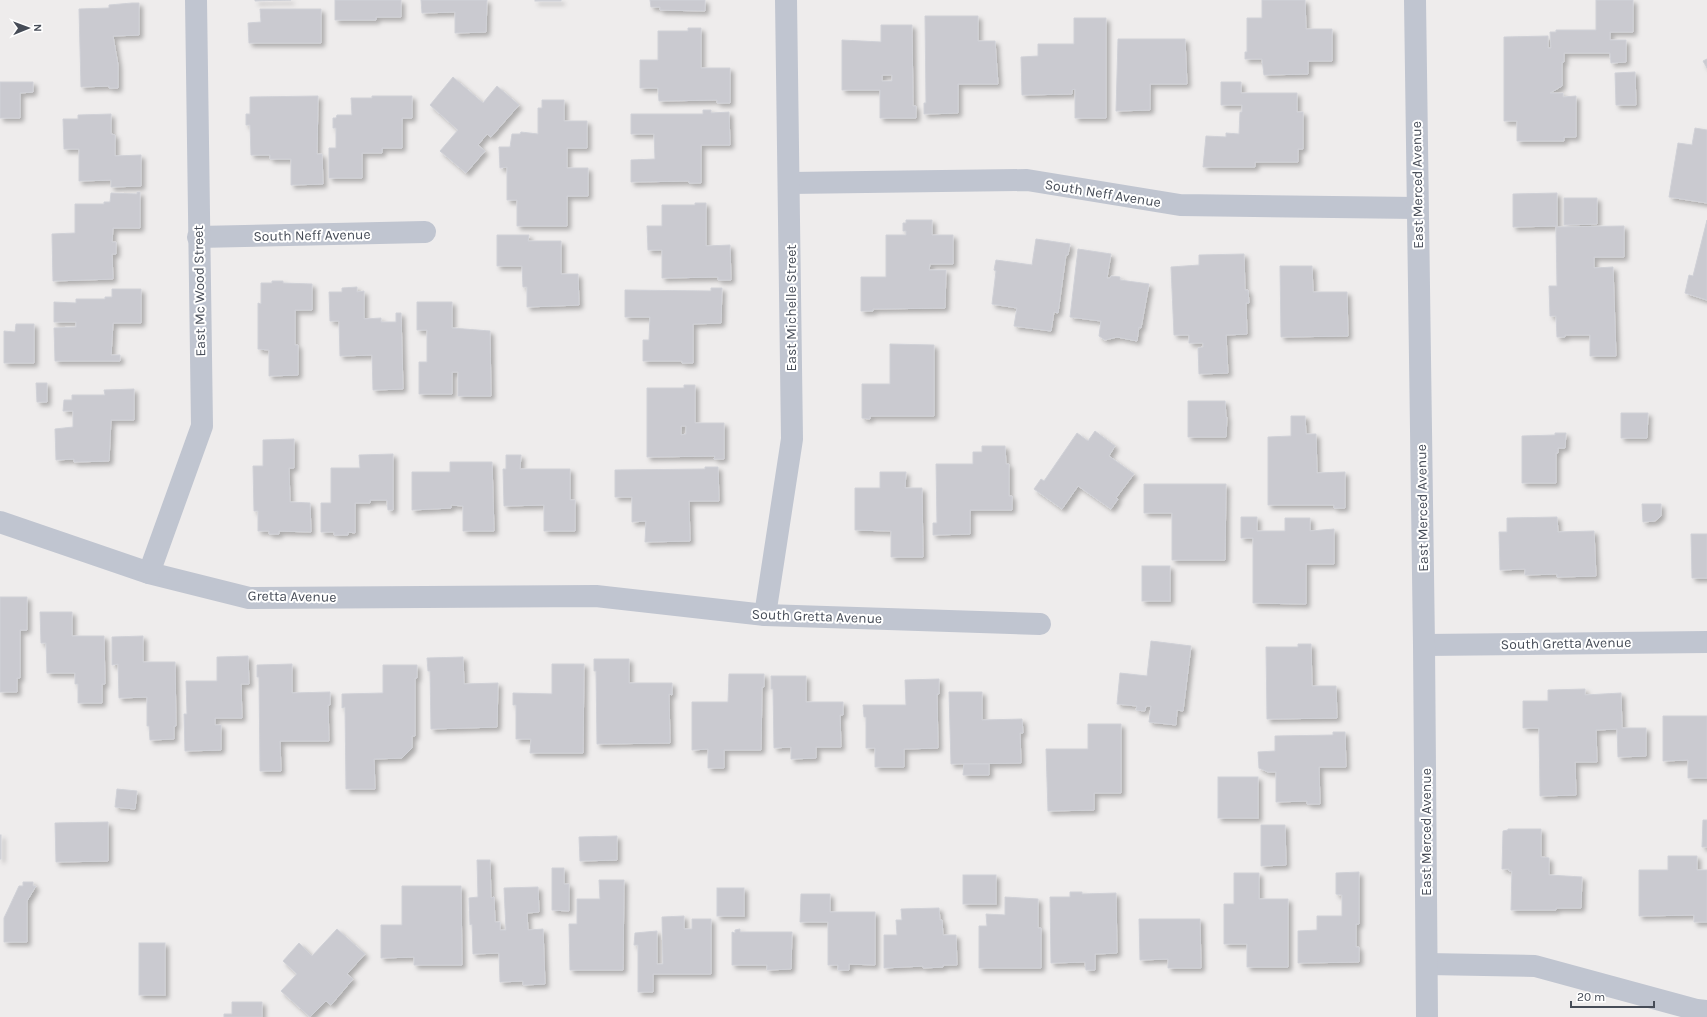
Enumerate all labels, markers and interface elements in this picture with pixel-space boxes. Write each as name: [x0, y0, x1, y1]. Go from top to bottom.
north arrow: [8, 8, 48, 48]
text: N: [31, 24, 44, 32]
street label: East Merced Avenue: [1408, 121, 1427, 249]
street label: South Neff Avenue: [1044, 176, 1162, 211]
street label: East Mc Wood Street: [190, 225, 209, 357]
street label: South Neff Avenue: [253, 226, 371, 245]
street label: East Michelle Street: [783, 244, 800, 372]
street label: East Merced Avenue: [1413, 444, 1432, 572]
street label: Gretta Avenue: [247, 587, 337, 606]
street label: South Gretta Avenue: [751, 606, 883, 627]
street label: South Gretta Avenue: [1501, 634, 1631, 653]
street label: East Merced Avenue: [1418, 768, 1435, 896]
scale bar: [1571, 983, 1654, 1009]
text: 20 m: [1577, 990, 1605, 1004]

